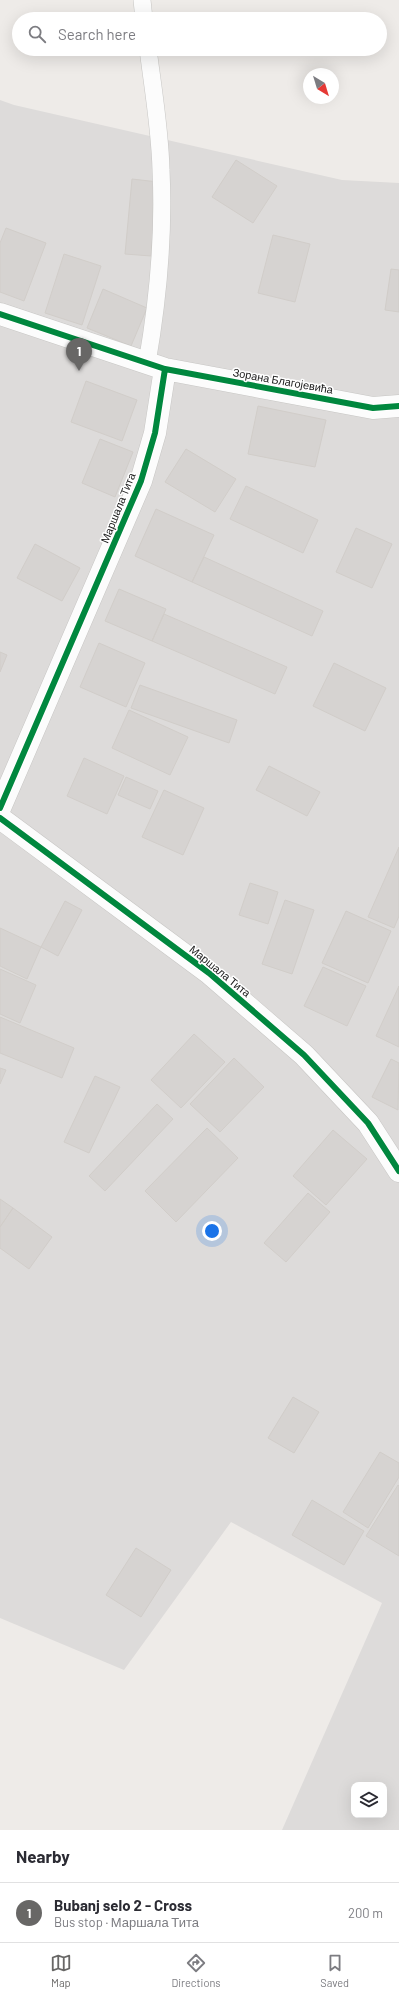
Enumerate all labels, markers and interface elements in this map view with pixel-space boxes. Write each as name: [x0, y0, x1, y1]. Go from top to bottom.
search box: [12, 12, 387, 56]
icon: search: [26, 23, 48, 45]
text: Search here: [58, 25, 136, 43]
north arrow: [303, 68, 339, 104]
pin: 1: [66, 338, 92, 371]
street label: Зорана Благојевића: [232, 365, 335, 396]
street label: Маршала Тита: [98, 470, 138, 545]
street label: Маршала Тита: [187, 942, 254, 1000]
your location: [202, 1221, 222, 1241]
map controls: [351, 1782, 387, 1818]
button: layers: [351, 1782, 387, 1818]
text: Nearby: [16, 1846, 70, 1866]
text: Bubanj selo 2 - Cross: [54, 1896, 192, 1914]
text: 1: [27, 1905, 31, 1921]
text: 200 m: [348, 1905, 383, 1921]
text: Bus stop · Маршала Тита: [54, 1914, 199, 1930]
tab: Map: [50, 1952, 72, 1989]
tab: Directions: [171, 1952, 221, 1989]
tab: Saved: [320, 1952, 349, 1989]

